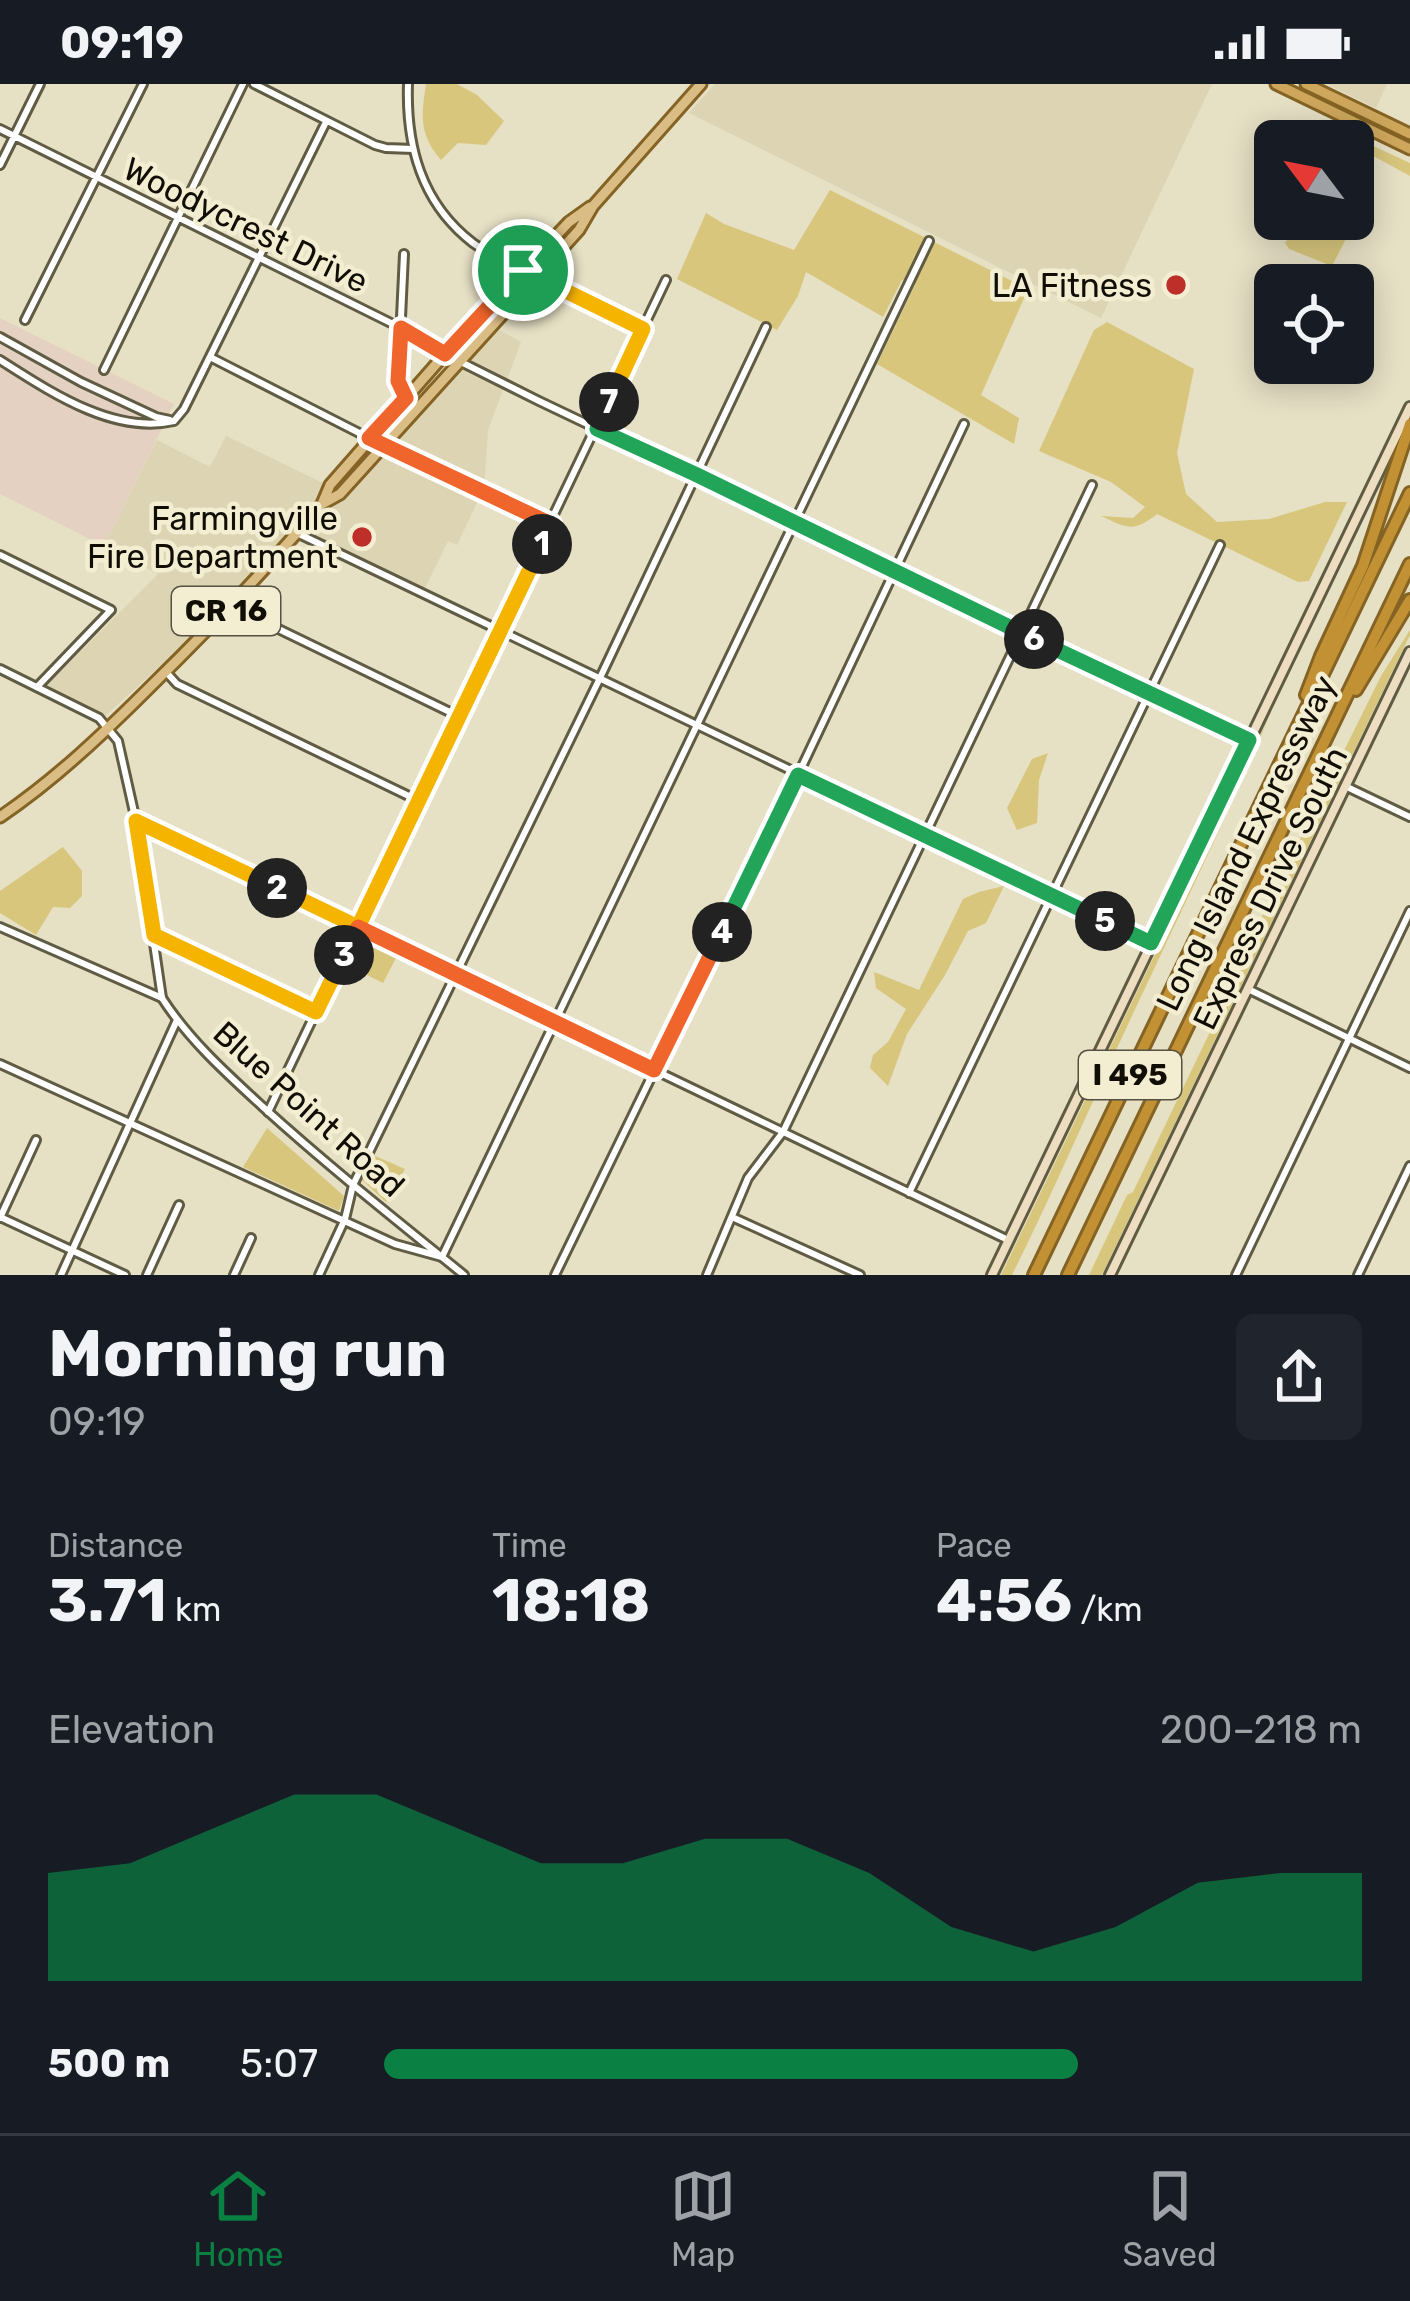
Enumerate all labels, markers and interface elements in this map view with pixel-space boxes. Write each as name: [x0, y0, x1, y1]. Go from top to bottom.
text: 09:19: [60, 16, 184, 69]
north arrow: [1254, 120, 1374, 240]
map controls: [1254, 120, 1374, 384]
street label: Woodycrest Drive: [117, 149, 375, 301]
pin: [472, 219, 574, 321]
icon: arrive: [490, 237, 556, 303]
button: locate: [1254, 264, 1374, 384]
place label: LA Fitness: [992, 266, 1152, 305]
marker: LA Fitness: [1163, 272, 1189, 298]
pin: 7: [579, 372, 639, 432]
text: 7: [600, 382, 618, 421]
place label: Farmingville Fire Department: [87, 499, 338, 576]
pin: 1: [512, 514, 572, 574]
marker: Farmingville Fire Department: [349, 524, 375, 550]
text: 1: [534, 524, 550, 563]
road number: CR 16: [172, 587, 280, 635]
pin: 6: [1004, 609, 1064, 669]
text: 6: [1023, 619, 1045, 658]
street label: Long Island Expressway: [1148, 669, 1344, 1017]
street label: Express Drive South: [1185, 740, 1355, 1036]
pin: 2: [247, 858, 307, 918]
text: 2: [266, 868, 288, 907]
pin: 5: [1075, 891, 1135, 951]
text: 5: [1094, 901, 1116, 940]
pin: 4: [692, 902, 752, 962]
text: 4: [711, 912, 733, 951]
pin: 3: [314, 925, 374, 985]
text: 3: [333, 935, 355, 974]
street label: Blue Point Road: [206, 1013, 412, 1205]
road number: I 495: [1079, 1051, 1181, 1099]
text: Morning run: [48, 1314, 447, 1393]
button: share: [1236, 1314, 1362, 1440]
text: 09:19: [48, 1399, 146, 1445]
text: Distance: [48, 1526, 183, 1565]
text: Time: [492, 1526, 567, 1565]
text: Pace: [936, 1526, 1012, 1565]
text: 3.71: [48, 1565, 167, 1636]
text: 18:18: [492, 1565, 650, 1636]
text: 4:56: [936, 1565, 1072, 1636]
text: km: [167, 1590, 221, 1629]
text: /km: [1072, 1590, 1143, 1629]
text: Elevation: [48, 1707, 215, 1753]
text: 200–218 m: [1160, 1707, 1362, 1753]
text: 500 m: [48, 2041, 170, 2087]
text: 5:07: [240, 2041, 318, 2087]
tab: Home: [193, 2163, 284, 2274]
tab: Map: [670, 2163, 736, 2274]
tab: Saved: [1123, 2163, 1217, 2274]

